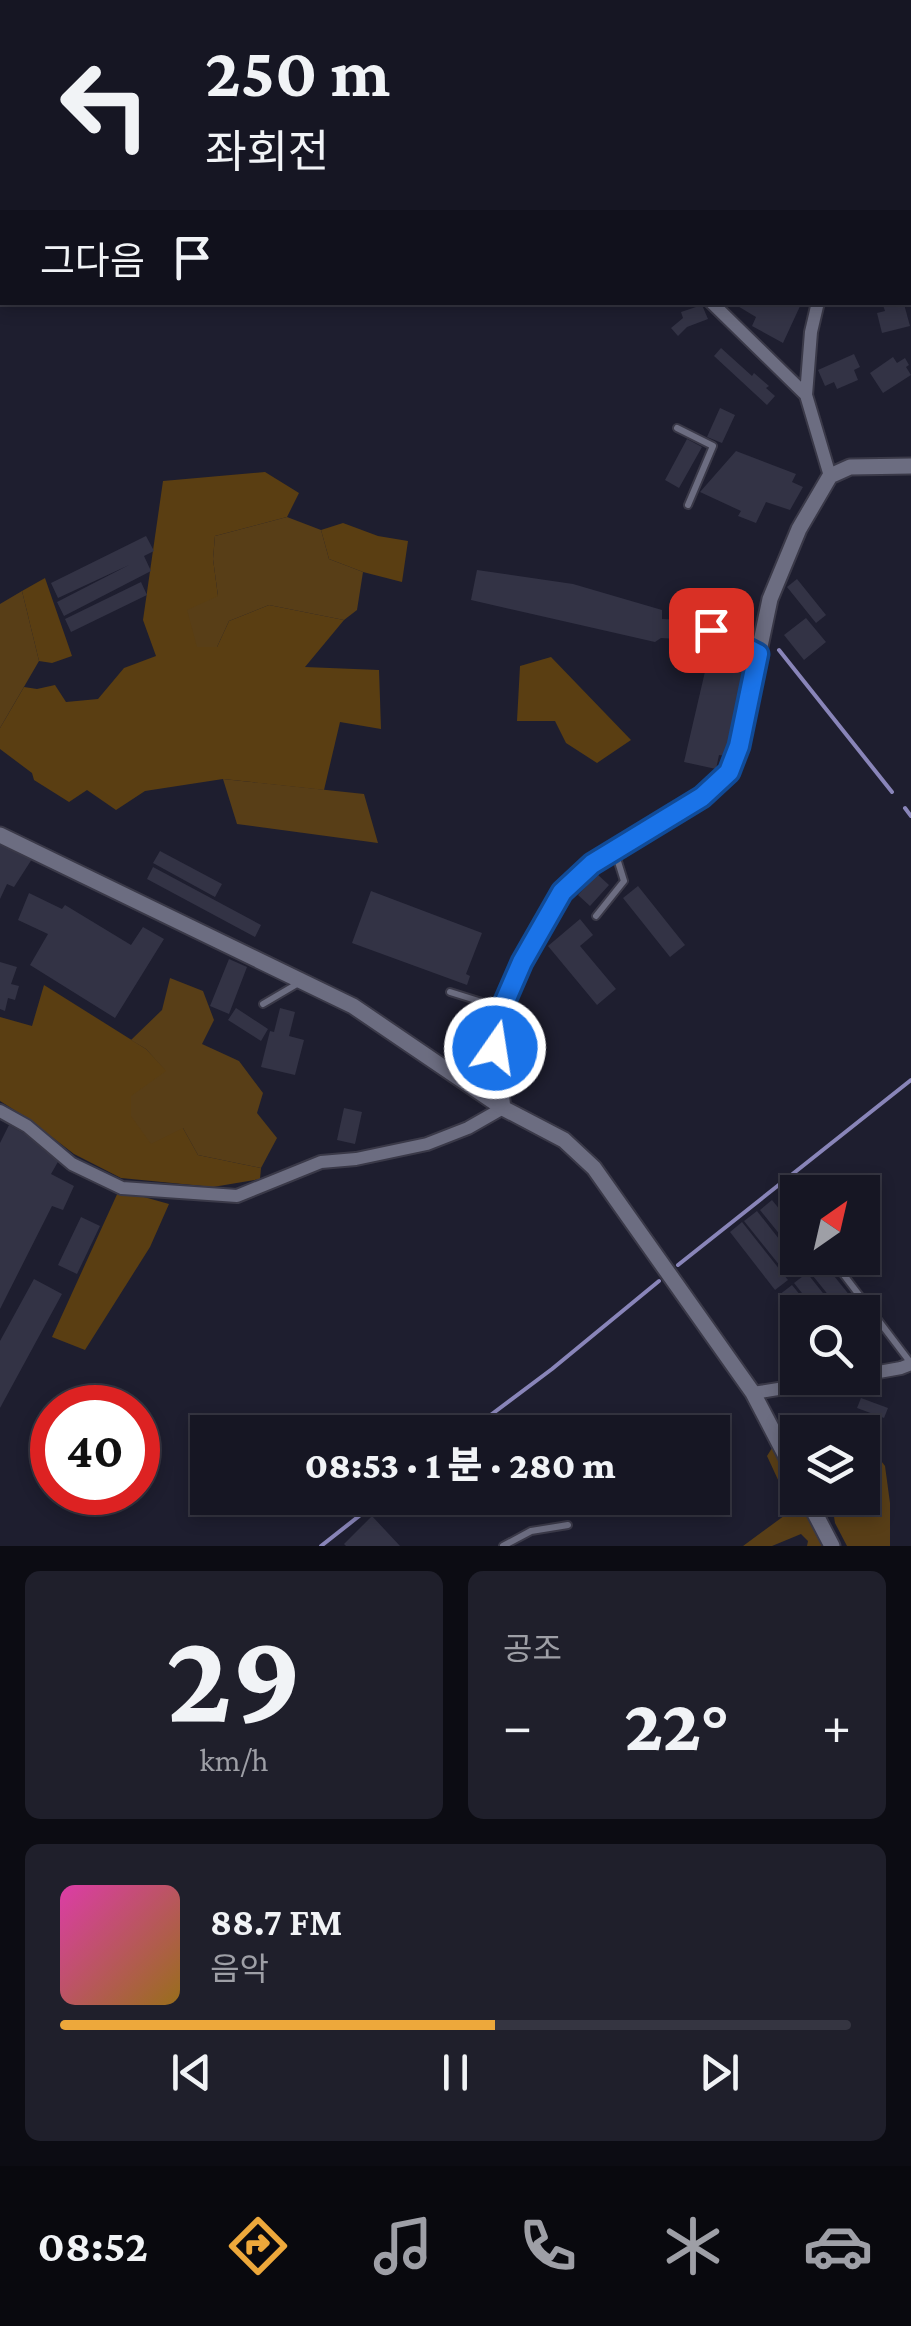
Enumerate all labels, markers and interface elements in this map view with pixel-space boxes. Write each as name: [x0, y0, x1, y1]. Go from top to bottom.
text: 250 m: [205, 33, 390, 111]
icon: left: [40, 40, 170, 170]
text: 좌회전: [205, 127, 329, 177]
icon: arrive: [165, 230, 220, 285]
text: 그다음: [40, 240, 145, 282]
pin: [669, 588, 754, 673]
icon: arrive: [684, 603, 739, 658]
position arrow: [443, 996, 547, 1100]
north arrow: [780, 1175, 880, 1275]
map controls: [780, 1175, 880, 1515]
button: search: [780, 1295, 880, 1395]
speed limit sign: 40: [30, 1385, 160, 1515]
button: layers: [780, 1415, 880, 1515]
text: 08:53 · 1 분 · 280 m: [304, 1444, 616, 1486]
text: 29: [166, 1604, 302, 1749]
text: 공조: [503, 1631, 562, 1667]
text: 22°: [624, 1683, 730, 1766]
text: −: [503, 1695, 532, 1756]
text: +: [822, 1695, 851, 1756]
text: km/h: [200, 1742, 269, 1778]
text: 88.7 FM: [210, 1901, 342, 1943]
text: 음악: [210, 1951, 269, 1987]
icon: previous: [164, 2045, 219, 2100]
icon: pause: [428, 2045, 483, 2100]
icon: next: [692, 2045, 747, 2100]
icon: directions: [223, 2211, 293, 2281]
icon: music: [368, 2211, 438, 2281]
icon: phone: [513, 2211, 583, 2281]
icon: climate: [658, 2211, 728, 2281]
icon: car: [803, 2211, 873, 2281]
text: 08:52: [38, 2221, 148, 2271]

